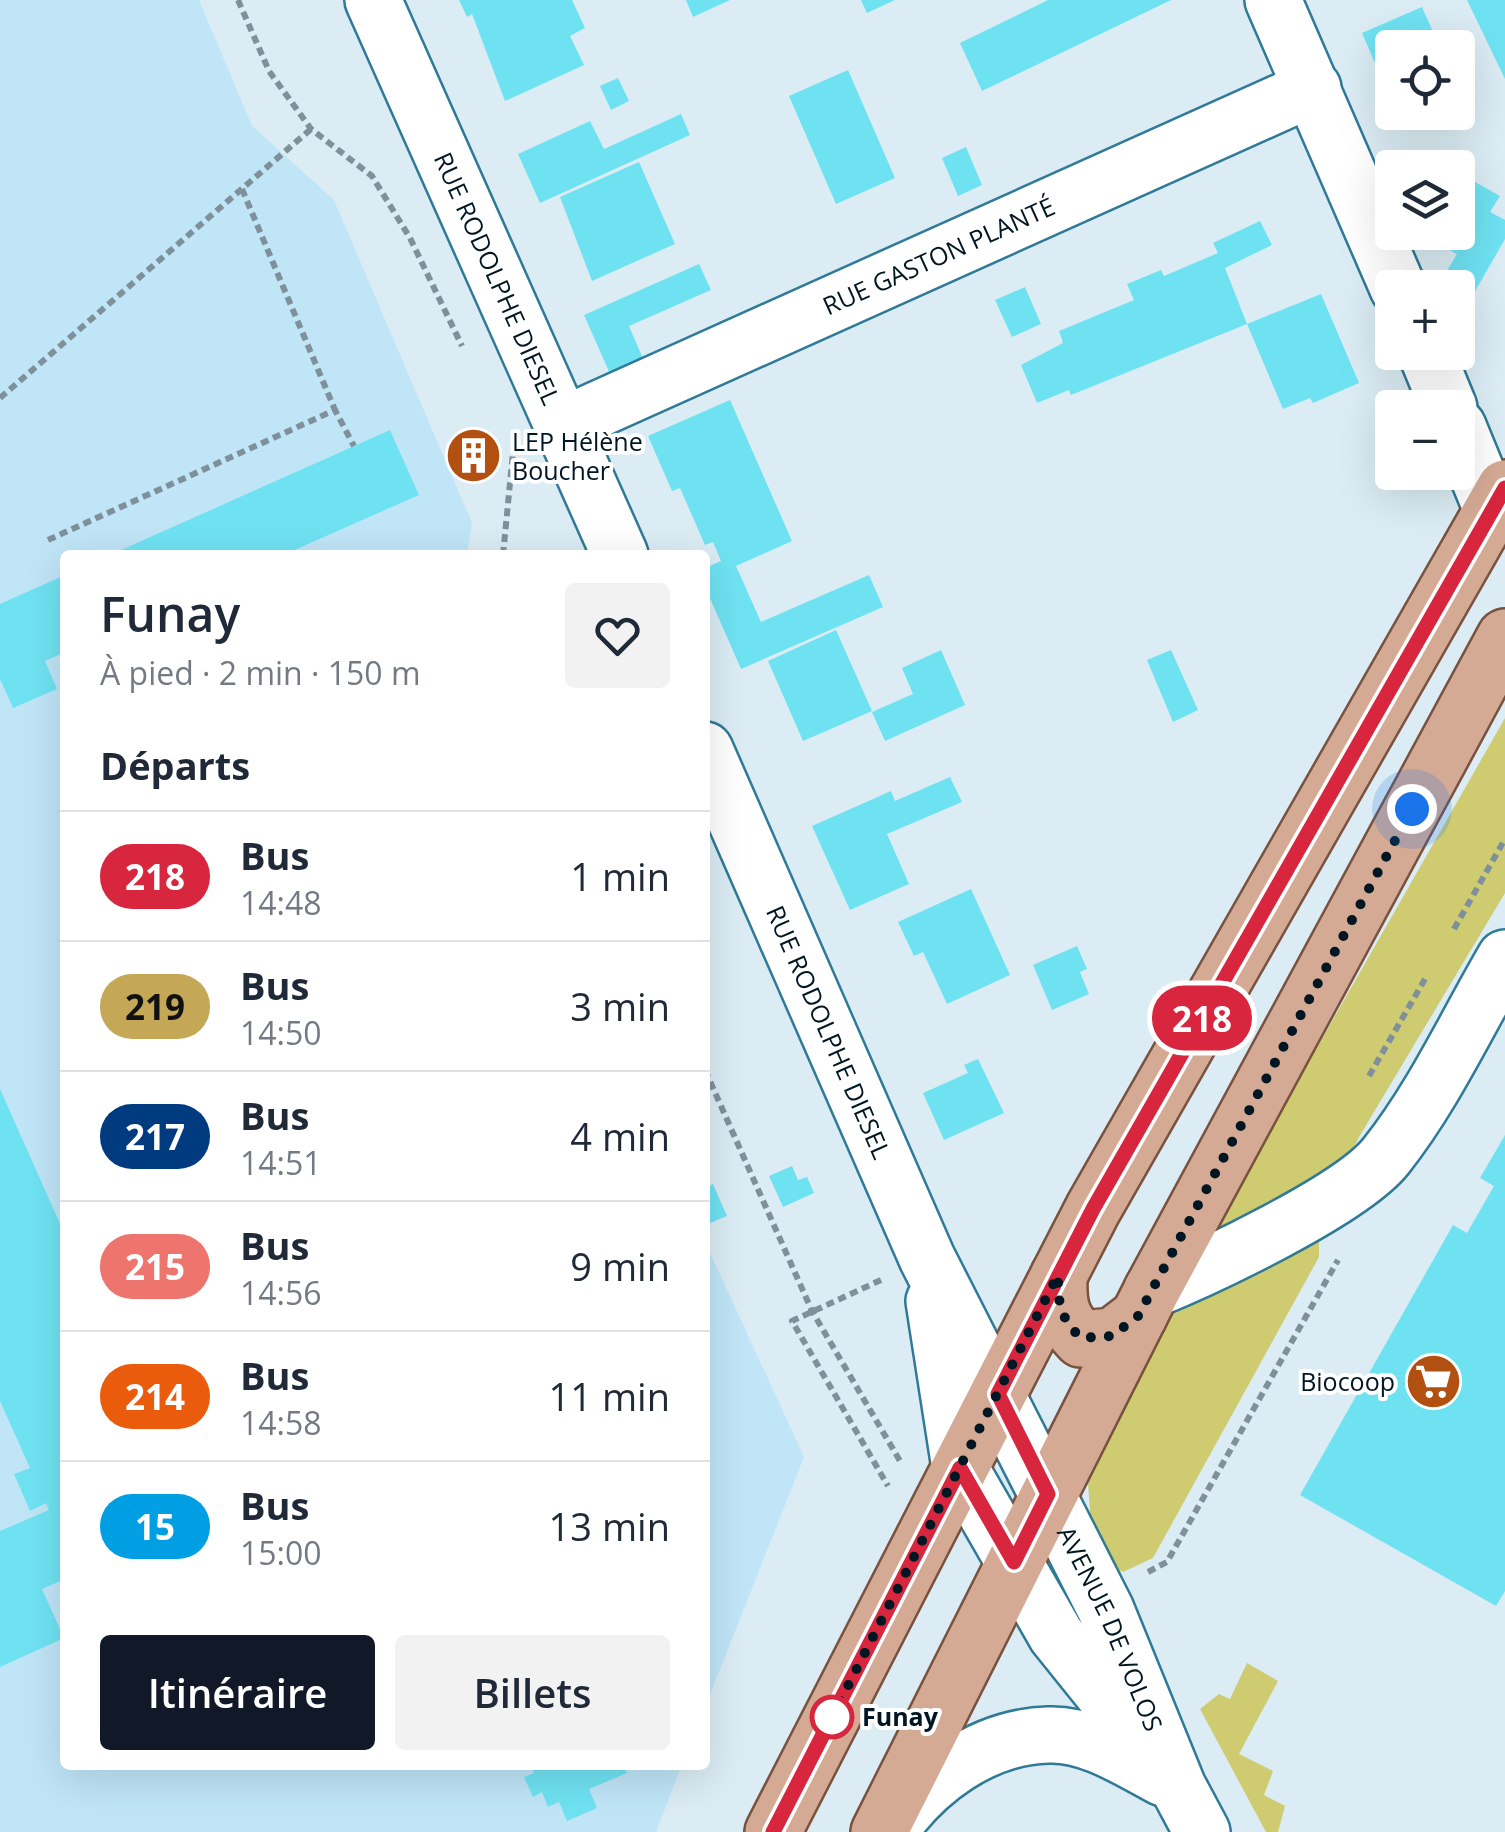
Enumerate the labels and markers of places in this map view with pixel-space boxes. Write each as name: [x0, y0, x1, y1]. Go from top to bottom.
place label: LEP Hélène Boucher: [512, 424, 643, 487]
building icon: LEP Hélène Boucher: [443, 426, 503, 486]
supermarket icon: Biocoop: [1404, 1352, 1464, 1412]
place label: Biocoop: [1300, 1364, 1395, 1398]
marker: Funay: [811, 1696, 853, 1738]
place label: Funay: [862, 1699, 939, 1733]

